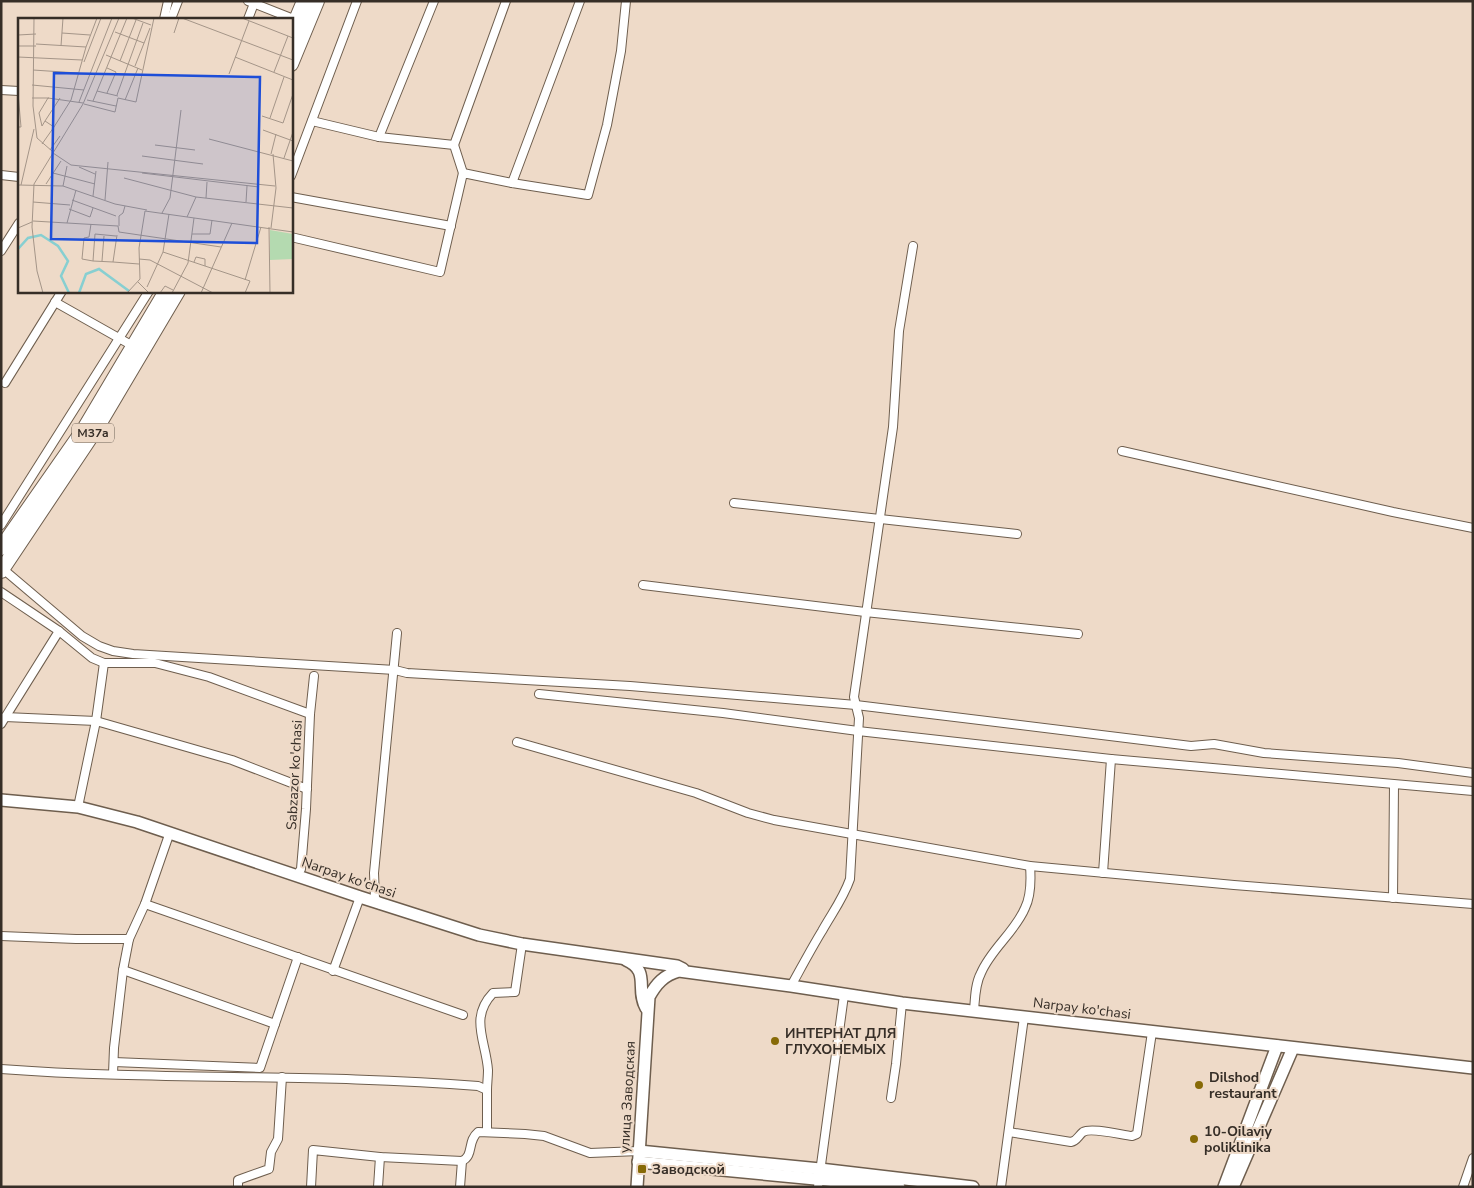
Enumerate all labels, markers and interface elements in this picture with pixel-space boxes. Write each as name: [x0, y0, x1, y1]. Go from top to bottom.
inset map: [18, 18, 292, 292]
road number: M37a: [72, 423, 114, 442]
street label: Sabzazor ko'chasi: [282, 719, 307, 831]
street label: Narpay ko'chasi: [299, 852, 399, 903]
street label: Narpay ko'chasi: [1032, 993, 1132, 1024]
place label: ИНТЕРНАТ ДЛЯ ГЛУХОНЕМЫХ: [785, 1024, 896, 1059]
marker: ИНТЕРНАТ ДЛЯ ГЛУХОНЕМЫХ: [769, 1035, 781, 1047]
street label: улица Заводская: [615, 1041, 640, 1154]
place label: Dilshod restaurant: [1209, 1068, 1277, 1103]
marker: Dilshod restaurant: [1193, 1079, 1205, 1091]
place label: 10-Oilaviy poliklinika: [1204, 1122, 1272, 1157]
marker: 10-Oilaviy poliklinika: [1188, 1133, 1200, 1145]
place label: Заводской: [652, 1160, 725, 1179]
marker: Заводской: [636, 1163, 648, 1175]

